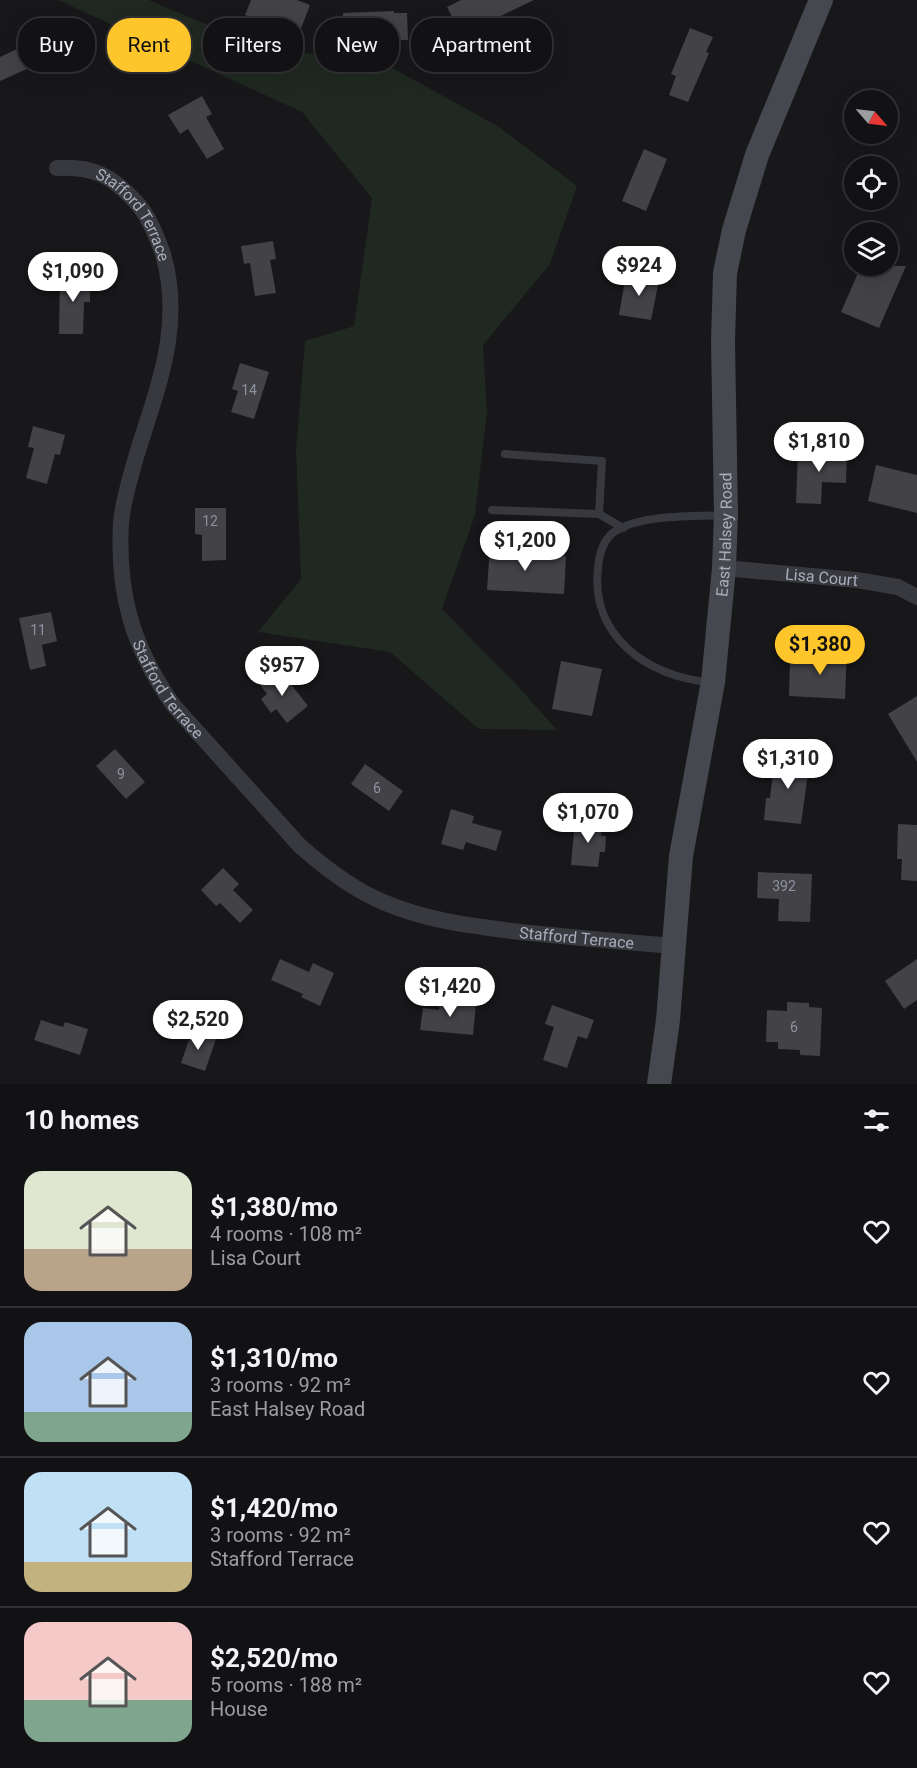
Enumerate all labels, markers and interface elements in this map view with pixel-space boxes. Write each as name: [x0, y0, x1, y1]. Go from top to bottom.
chip: Buy: [18, 18, 95, 72]
chip: Rent: [107, 18, 191, 72]
chip: Filters: [203, 18, 303, 72]
chip: New: [315, 18, 399, 72]
chip: Apartment: [411, 18, 552, 72]
north arrow: [844, 90, 898, 144]
map controls: [844, 90, 898, 276]
button: locate: [844, 156, 898, 210]
street label: Stafford Terrace: [93, 164, 174, 263]
button: layers: [844, 222, 898, 276]
pin: $924: [603, 246, 675, 297]
pin: $1,090: [24, 252, 122, 303]
text: $924: [616, 253, 662, 277]
text: $1,090: [42, 259, 104, 283]
house number: 14: [241, 382, 257, 398]
pin: $1,810: [770, 422, 868, 473]
text: $1,810: [788, 429, 850, 453]
street label: East Halsey Road: [712, 472, 736, 597]
house number: 12: [202, 513, 218, 529]
pin: $1,200: [476, 521, 574, 572]
text: $1,200: [494, 528, 556, 552]
street label: Lisa Court: [784, 564, 859, 590]
house number: 11: [30, 622, 46, 638]
pin: $1,380: [771, 625, 869, 676]
text: $1,380: [789, 632, 851, 656]
street label: Stafford Terrace: [129, 637, 208, 742]
pin: $957: [246, 646, 318, 697]
text: $957: [259, 653, 305, 677]
pin: $1,310: [739, 739, 837, 790]
text: $1,310: [757, 746, 819, 770]
house number: 9: [117, 766, 125, 782]
house number: 6: [373, 780, 381, 796]
pin: $1,070: [539, 793, 637, 844]
text: $1,070: [557, 800, 619, 824]
house number: 392: [772, 878, 796, 894]
street label: Stafford Terrace: [518, 922, 635, 952]
pin: $1,420: [401, 967, 499, 1018]
text: $1,420: [419, 974, 481, 998]
pin: $2,520: [149, 1000, 247, 1051]
text: $2,520: [167, 1007, 229, 1031]
house number: 6: [790, 1019, 798, 1035]
icon: filters: [860, 1104, 893, 1137]
text: 10 homes: [24, 1105, 139, 1135]
text: $1,380/mo: [210, 1192, 338, 1222]
icon: home: [72, 1195, 144, 1267]
icon: heart: [860, 1215, 893, 1248]
text: 4 rooms · 108 m²: [210, 1222, 362, 1246]
text: Lisa Court: [210, 1246, 301, 1270]
text: $1,310/mo: [210, 1343, 338, 1373]
icon: home: [72, 1346, 144, 1418]
icon: heart: [860, 1366, 893, 1399]
text: 3 rooms · 92 m²: [210, 1373, 351, 1397]
text: East Halsey Road: [210, 1397, 365, 1421]
text: $1,420/mo: [210, 1493, 338, 1523]
icon: home: [72, 1496, 144, 1568]
icon: heart: [860, 1516, 893, 1549]
text: 3 rooms · 92 m²: [210, 1523, 351, 1547]
text: Stafford Terrace: [210, 1547, 354, 1571]
text: $2,520/mo: [210, 1643, 338, 1673]
icon: home: [72, 1646, 144, 1718]
icon: heart: [860, 1666, 893, 1699]
text: 5 rooms · 188 m²: [210, 1673, 362, 1697]
text: House: [210, 1697, 268, 1721]

